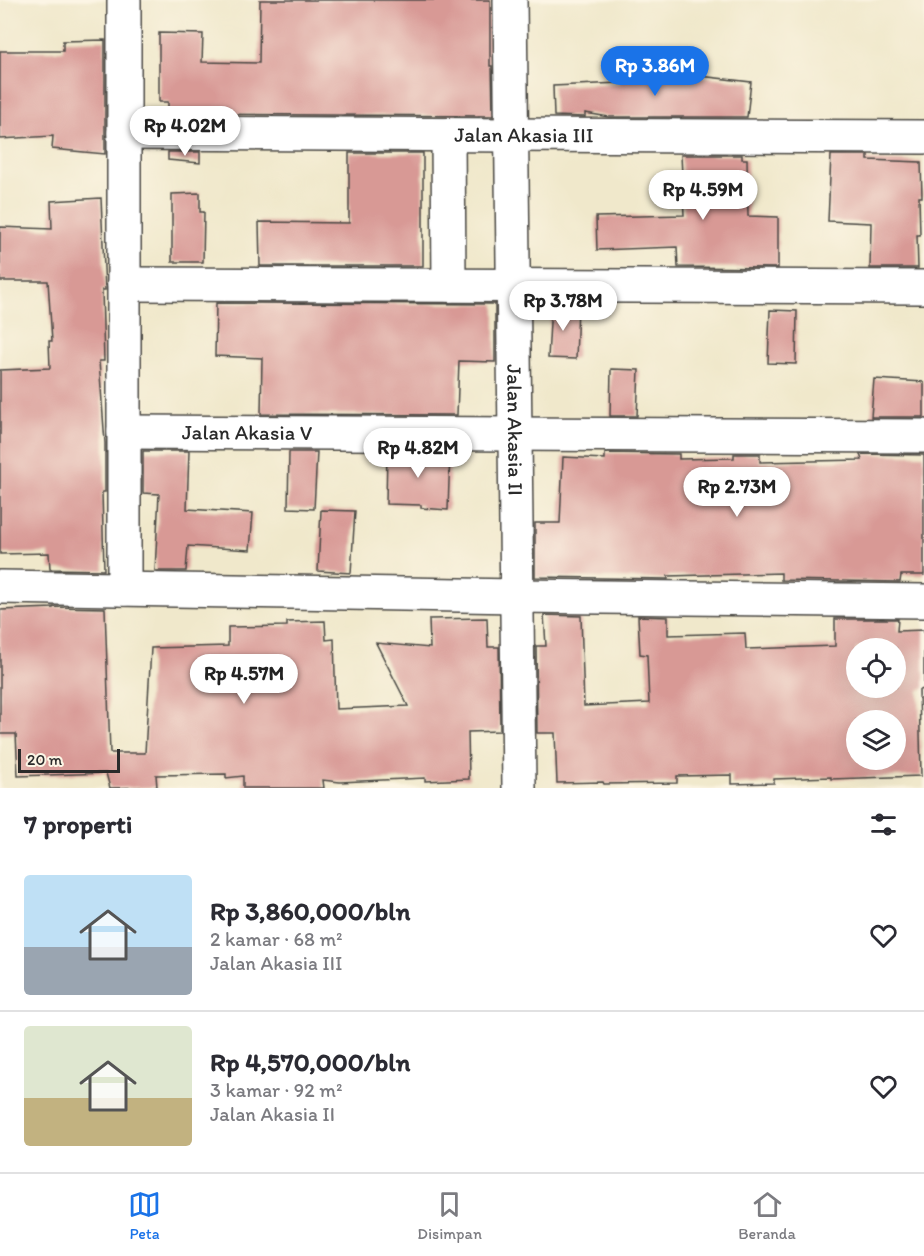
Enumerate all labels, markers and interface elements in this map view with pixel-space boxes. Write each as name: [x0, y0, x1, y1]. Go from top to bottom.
pin: Rp 3.86M: [593, 46, 717, 97]
text: Rp 3.86M: [615, 53, 695, 77]
pin: Rp 4.02M: [123, 106, 247, 157]
text: Rp 4.02M: [144, 113, 226, 137]
street label: Jalan Akasia III: [454, 122, 594, 147]
pin: Rp 4.59M: [641, 170, 765, 221]
text: Rp 4.59M: [663, 177, 743, 201]
pin: Rp 3.78M: [501, 281, 625, 332]
text: Rp 3.78M: [523, 288, 603, 312]
street label: Jalan Akasia II: [502, 364, 529, 496]
street label: Jalan Akasia V: [182, 419, 313, 445]
pin: Rp 4.82M: [356, 428, 480, 479]
text: Rp 4.82M: [377, 435, 459, 459]
pin: Rp 2.73M: [675, 467, 799, 518]
text: Rp 2.73M: [697, 474, 777, 498]
map controls: [846, 638, 906, 770]
button: locate: [846, 638, 906, 698]
pin: Rp 4.57M: [182, 654, 306, 705]
text: Rp 4.57M: [204, 661, 284, 685]
button: layers: [846, 710, 906, 770]
scale bar: [18, 746, 120, 774]
text: 20 m: [27, 750, 62, 769]
text: 7 properti: [24, 808, 132, 840]
icon: filters: [867, 808, 900, 841]
text: Rp 3,860,000/bln: [210, 895, 410, 927]
icon: home: [72, 899, 144, 971]
icon: heart: [867, 919, 900, 952]
text: 2 kamar · 68 m²: [210, 927, 343, 951]
text: Jalan Akasia III: [210, 951, 342, 975]
text: Rp 4,570,000/bln: [210, 1046, 410, 1078]
icon: home: [72, 1050, 144, 1122]
icon: heart: [867, 1070, 900, 1103]
text: 3 kamar · 92 m²: [210, 1078, 342, 1102]
text: Jalan Akasia II: [210, 1102, 335, 1126]
tab: Peta: [128, 1188, 161, 1243]
tab: Disimpan: [417, 1188, 482, 1243]
tab: Beranda: [738, 1188, 796, 1243]

